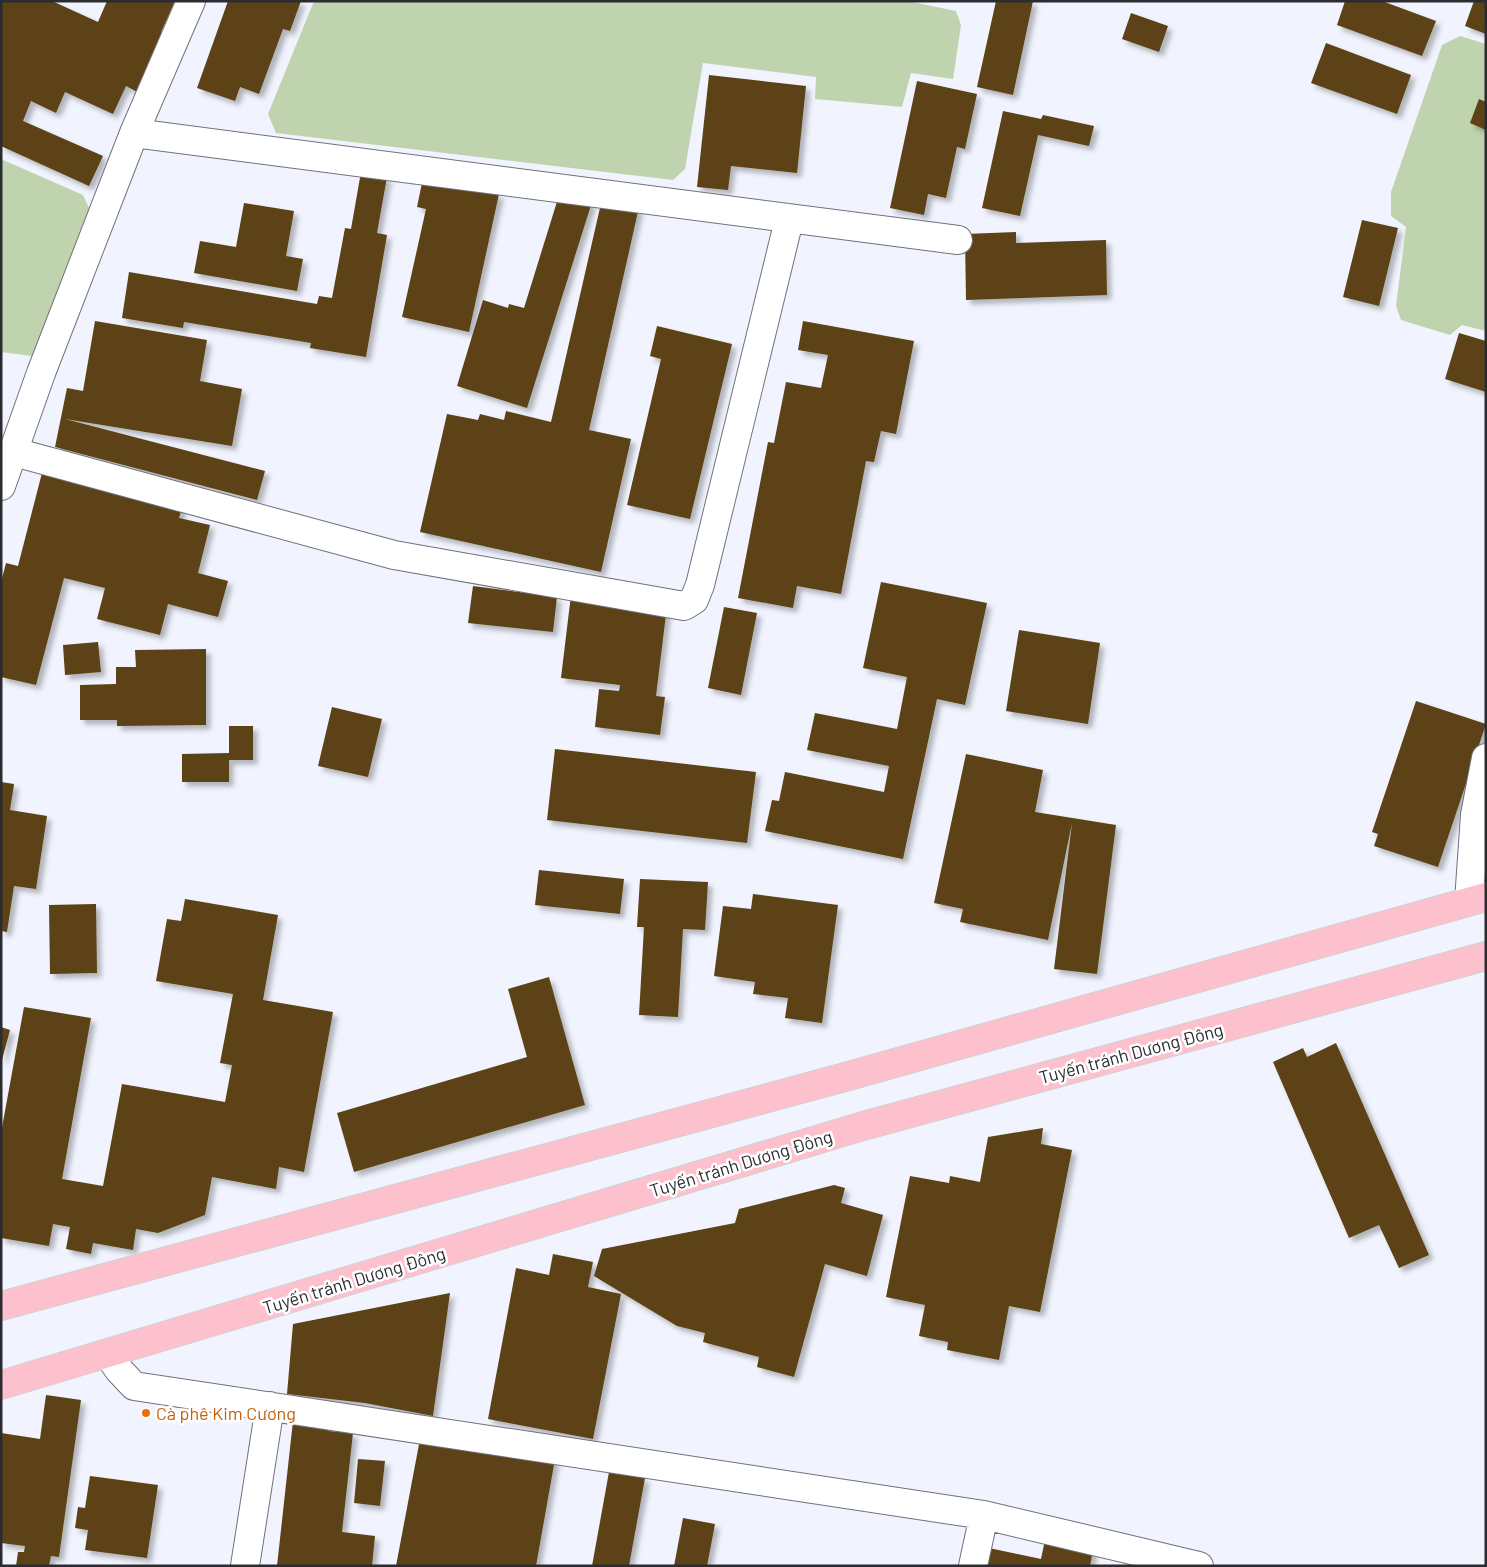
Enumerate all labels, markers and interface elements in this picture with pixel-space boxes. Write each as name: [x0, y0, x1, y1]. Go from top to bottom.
street label: Tuyến tránh Dương Đông: [1037, 1018, 1225, 1088]
street label: Tuyến tránh Dương Đông: [647, 1125, 835, 1201]
street label: Tuyến tránh Dương Đông: [260, 1242, 448, 1318]
place label: Cà phê Kim Cương: [156, 1402, 296, 1424]
marker: Cà phê Kim Cương: [140, 1407, 152, 1419]

